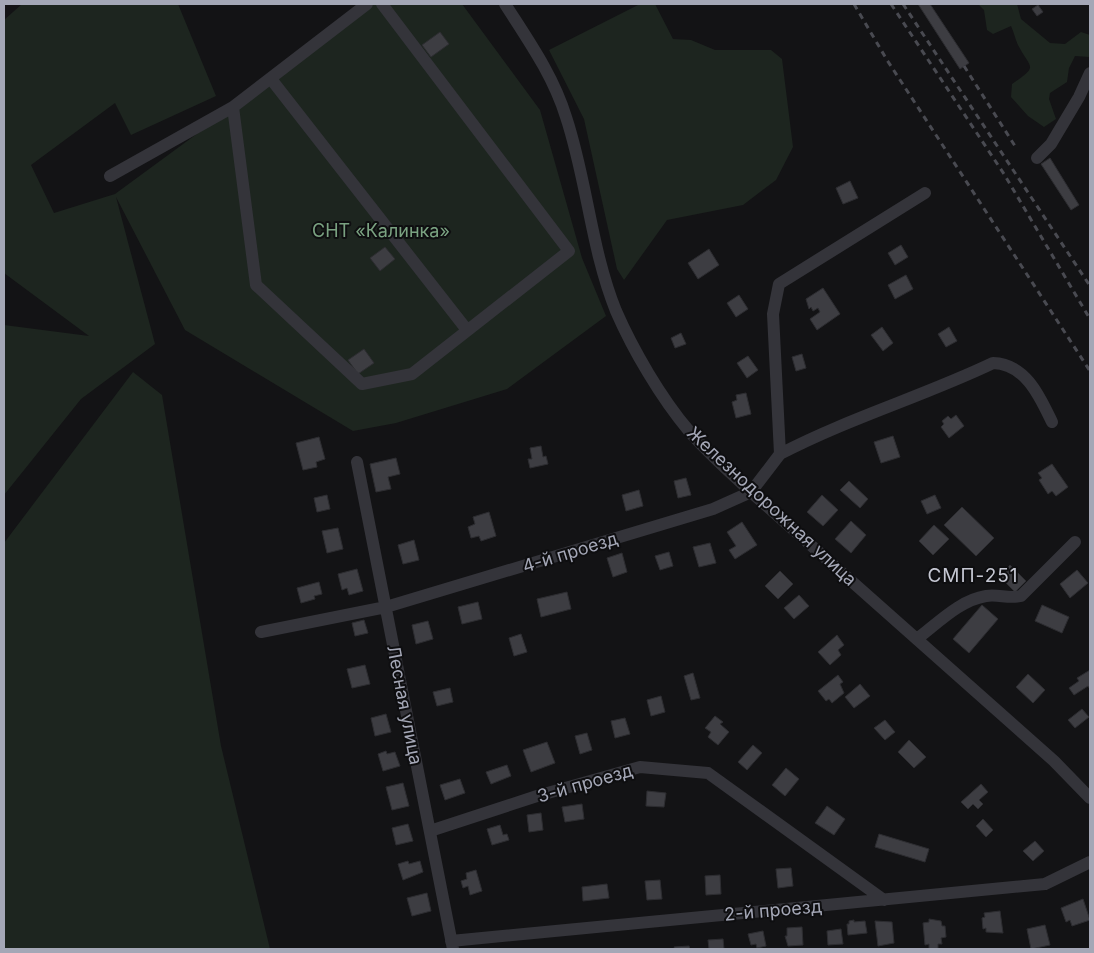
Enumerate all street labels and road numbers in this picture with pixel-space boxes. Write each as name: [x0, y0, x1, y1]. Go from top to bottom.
street label: Железнодорожная улица: [683, 422, 861, 590]
street label: 4-й проезд: [520, 528, 620, 576]
street label: Лесная улица: [383, 644, 427, 766]
street label: 3-й проезд: [535, 759, 635, 807]
street label: 2-й проезд: [723, 895, 823, 925]

